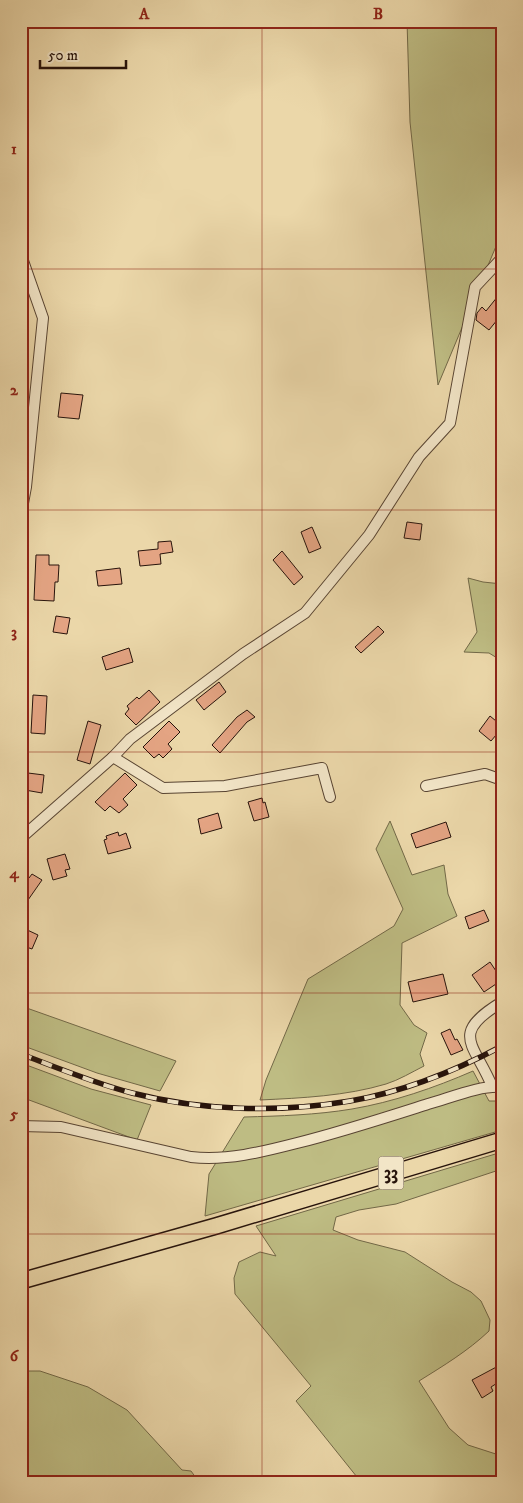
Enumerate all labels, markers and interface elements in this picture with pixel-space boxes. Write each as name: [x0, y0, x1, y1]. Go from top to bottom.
text: A: [138, 4, 150, 24]
text: B: [373, 4, 383, 24]
scale bar: [40, 38, 126, 70]
text: 50 m: [48, 46, 78, 65]
text: 1: [11, 139, 17, 159]
text: 2: [10, 380, 19, 400]
text: 3: [11, 622, 17, 642]
text: 4: [8, 863, 19, 883]
text: 5: [9, 1104, 18, 1124]
road number: 33: [378, 1156, 404, 1190]
text: 6: [10, 1346, 20, 1366]

